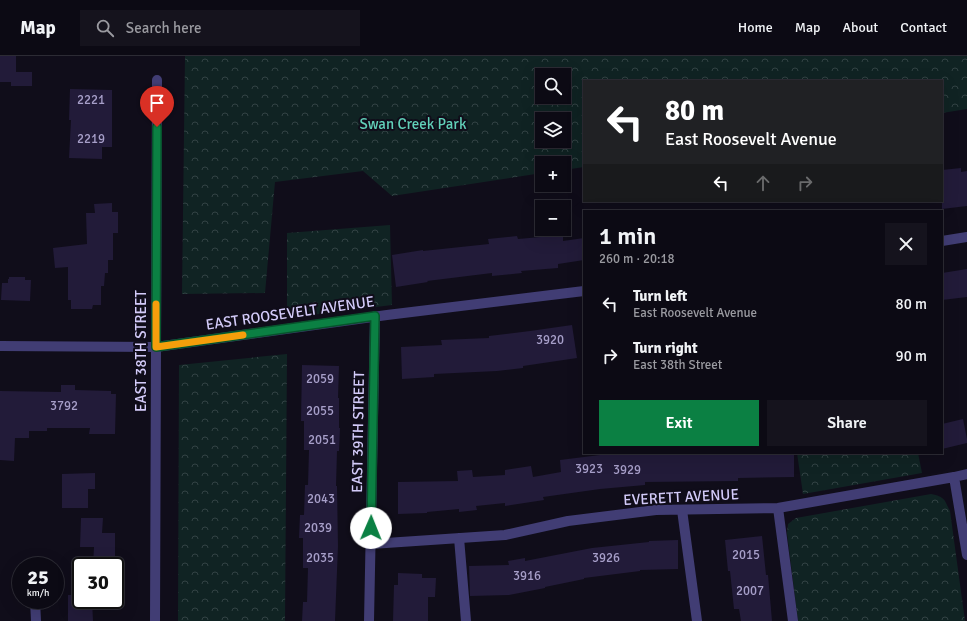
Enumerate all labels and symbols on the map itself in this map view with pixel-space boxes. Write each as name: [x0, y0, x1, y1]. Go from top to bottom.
pin: [140, 86, 174, 127]
house number: 2221: [77, 92, 105, 108]
park label: Swan Creek Park: [360, 115, 467, 133]
house number: 2219: [77, 131, 105, 147]
street label: EAST 38TH STREET: [132, 289, 150, 412]
street label: EAST ROOSEVELT AVENUE: [205, 292, 375, 334]
house number: 3920: [536, 332, 564, 348]
street label: EAST 39TH STREET: [348, 370, 368, 493]
house number: 2059: [306, 371, 334, 387]
house number: 3792: [50, 398, 78, 414]
house number: 2055: [306, 403, 334, 419]
house number: 2051: [308, 432, 336, 448]
house number: 3923: [575, 461, 603, 477]
house number: 3929: [613, 462, 641, 478]
street label: EVERETT AVENUE: [623, 485, 739, 509]
house number: 2043: [307, 491, 335, 507]
position arrow: [350, 507, 392, 549]
house number: 2039: [304, 520, 332, 536]
house number: 2015: [732, 547, 760, 563]
house number: 2035: [306, 550, 334, 566]
house number: 3926: [592, 550, 620, 566]
speed limit sign: 30: [72, 557, 124, 609]
house number: 3916: [513, 568, 541, 584]
house number: 2007: [736, 583, 764, 599]

